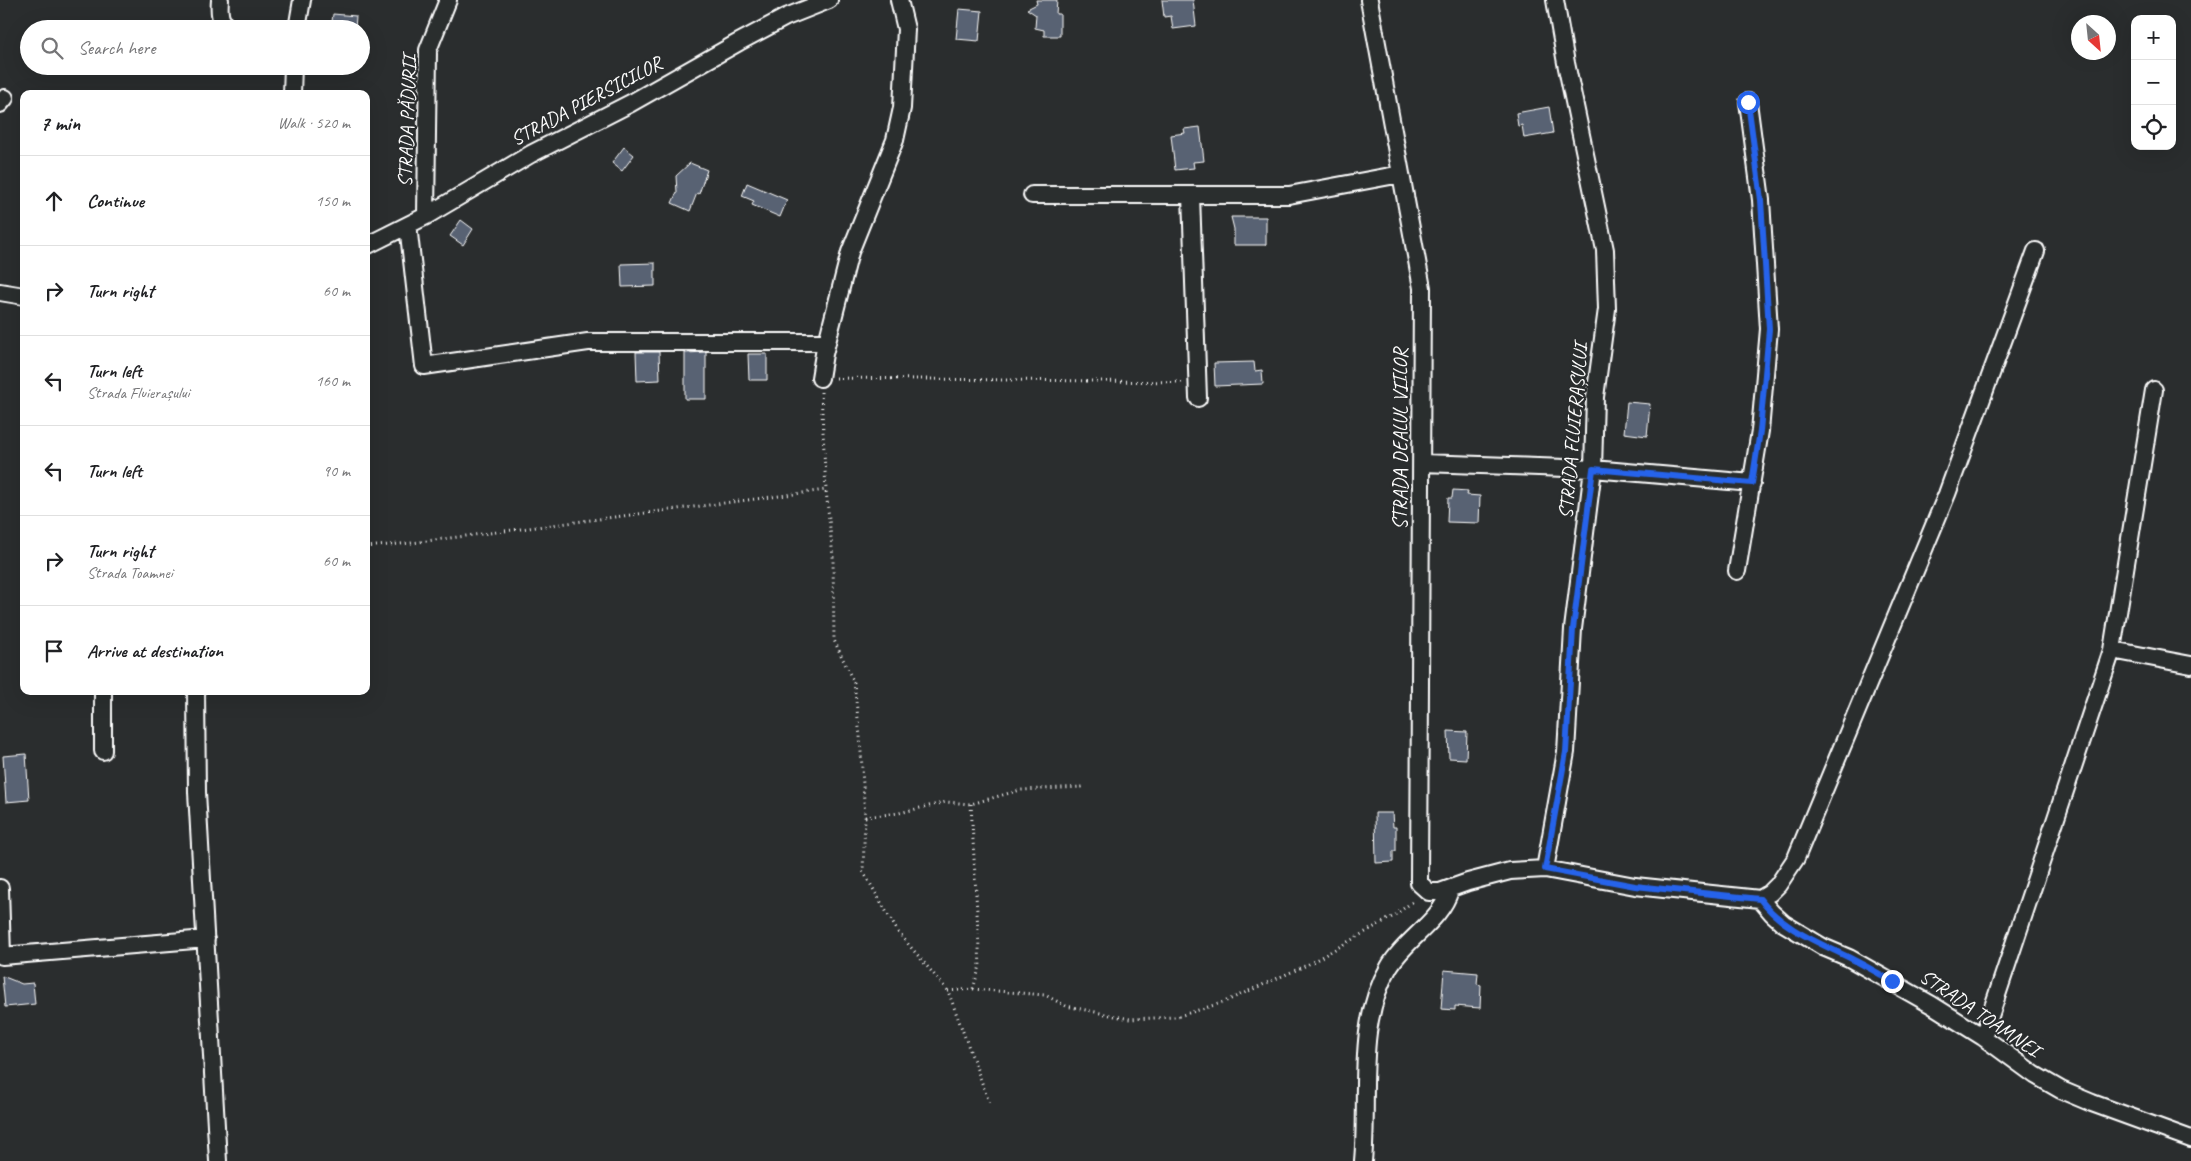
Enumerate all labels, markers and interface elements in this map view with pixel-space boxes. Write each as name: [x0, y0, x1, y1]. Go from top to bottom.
north arrow: [2071, 15, 2116, 60]
map controls: [2131, 15, 2176, 150]
button: +: [2131, 15, 2176, 60]
search box: [20, 20, 370, 75]
icon: search: [38, 34, 66, 62]
text: Search here: [78, 36, 155, 60]
street label: STRADA PIERSICILOR: [506, 50, 668, 151]
street label: STRADA PĂDURII: [392, 51, 422, 187]
button: −: [2131, 60, 2176, 105]
route start: [1737, 91, 1760, 114]
button: locate: [2131, 105, 2176, 150]
text: 7 min: [40, 110, 80, 136]
text: Walk · 520 m: [278, 113, 350, 133]
icon: ahead: [40, 187, 68, 215]
text: Continue: [87, 189, 144, 213]
text: 150 m: [316, 191, 350, 211]
icon: right: [40, 277, 68, 305]
text: Turn right: [87, 279, 154, 303]
text: 60 m: [323, 281, 350, 301]
street label: STRADA FLUIERAȘULUI: [1553, 338, 1593, 520]
street label: STRADA DEALUL VIILOR: [1388, 346, 1413, 530]
text: Turn left: [87, 359, 142, 383]
icon: left: [40, 367, 68, 395]
text: 160 m: [316, 371, 350, 391]
text: Strada Fluierașului: [87, 383, 190, 403]
icon: left: [40, 457, 68, 485]
text: Turn left: [87, 459, 142, 483]
text: 90 m: [323, 461, 350, 481]
text: Turn right: [87, 539, 154, 563]
icon: right: [40, 547, 68, 575]
text: 60 m: [323, 551, 350, 571]
text: Strada Toamnei: [87, 563, 173, 583]
icon: arrive: [40, 637, 68, 665]
text: Arrive at destination: [87, 639, 223, 663]
street label: STRADA TOAMNEI: [1915, 964, 2048, 1065]
route end: [1881, 970, 1904, 993]

